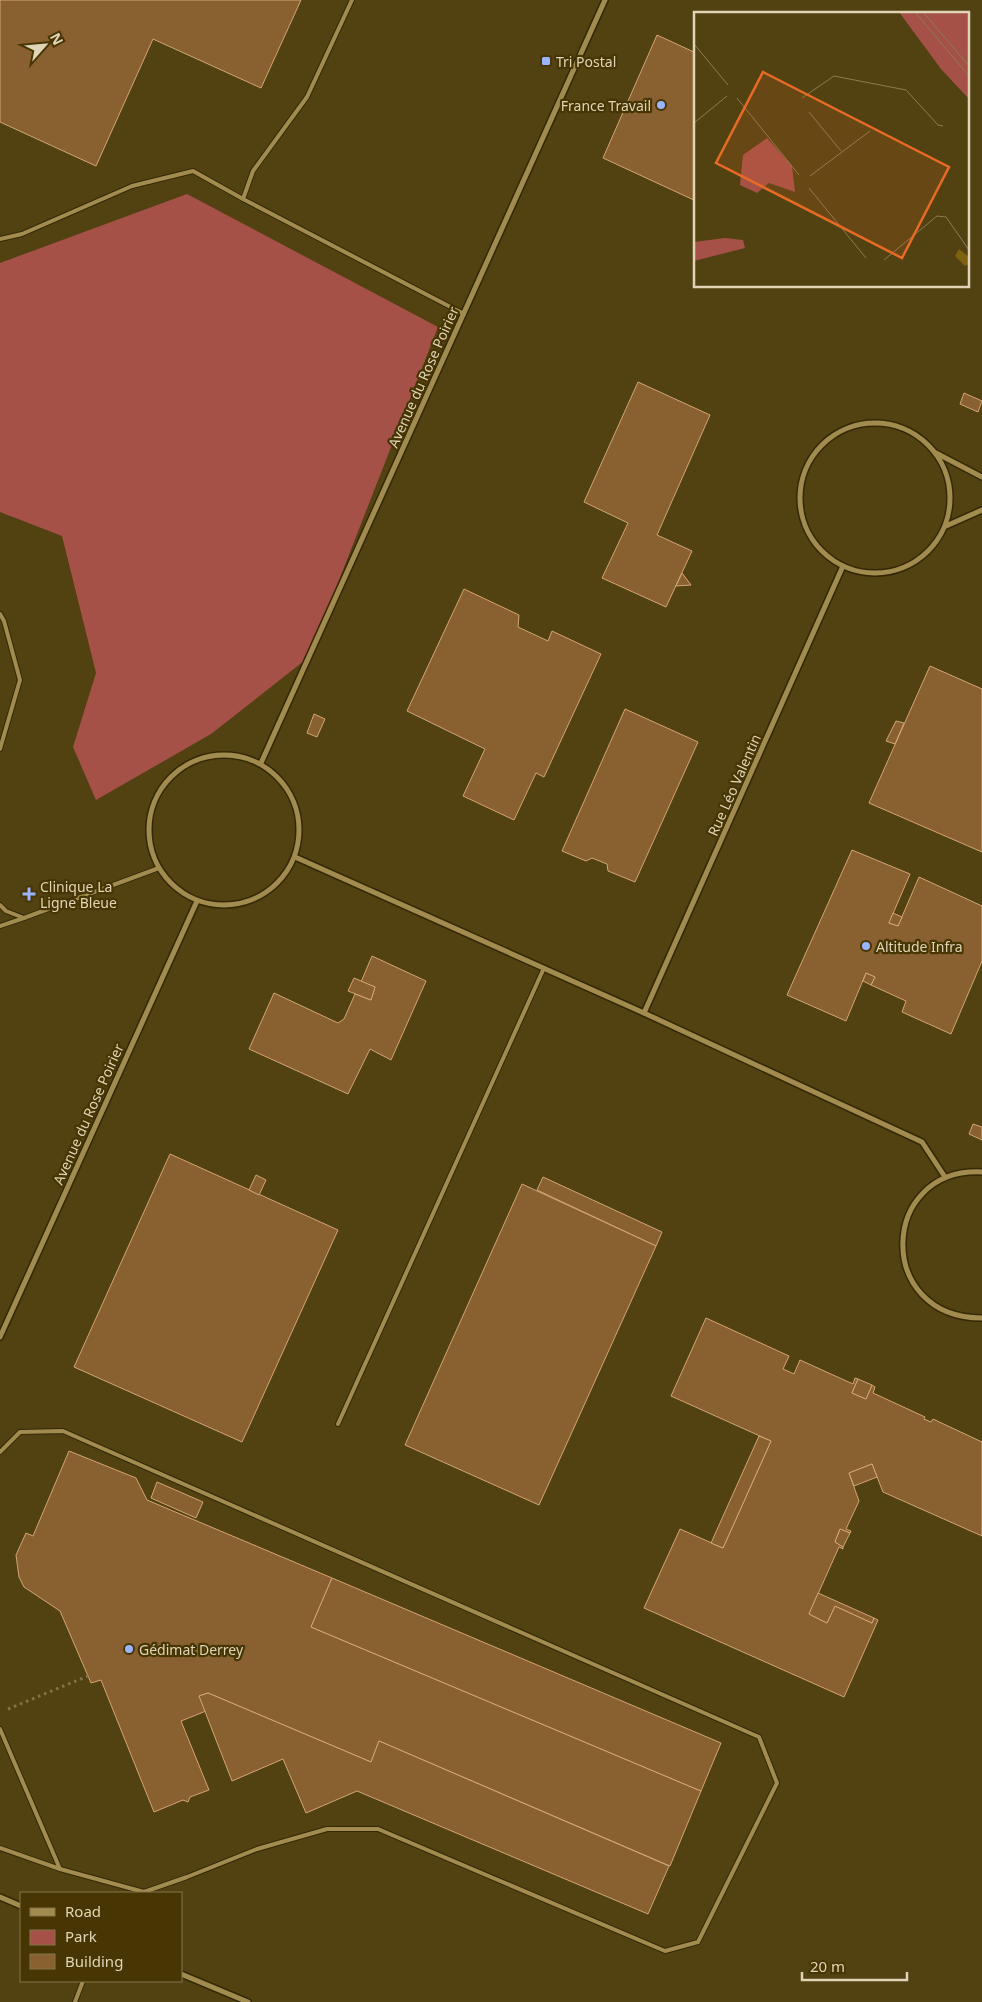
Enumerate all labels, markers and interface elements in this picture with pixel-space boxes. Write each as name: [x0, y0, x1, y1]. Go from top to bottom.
inset map: [694, 12, 970, 288]
north arrow: [20, 20, 70, 70]
text: N: [46, 29, 68, 48]
place label: Tri Postal: [556, 52, 616, 71]
marker: Tri Postal: [540, 55, 552, 67]
place label: France Travail: [561, 96, 651, 115]
marker: France Travail: [655, 99, 667, 111]
street label: Avenue du Rose Poirier: [383, 303, 463, 451]
street label: Rue Léo Valentin: [703, 731, 765, 839]
place label: Clinique La Ligne Bleue: [40, 877, 117, 912]
marker: Clinique La Ligne Bleue: [22, 887, 36, 901]
place label: Altitude Infra: [876, 937, 963, 956]
marker: Altitude Infra: [860, 940, 872, 952]
street label: Avenue du Rose Poirier: [48, 1040, 128, 1188]
place label: Gédimat Derrey: [139, 1640, 244, 1659]
marker: Gédimat Derrey: [123, 1643, 135, 1655]
legend: [20, 1892, 182, 1982]
text: Road: [65, 1901, 101, 1921]
text: Park: [65, 1926, 97, 1946]
scale bar: [802, 1950, 907, 1982]
text: Building: [65, 1951, 123, 1971]
text: 20 m: [810, 1956, 845, 1976]

